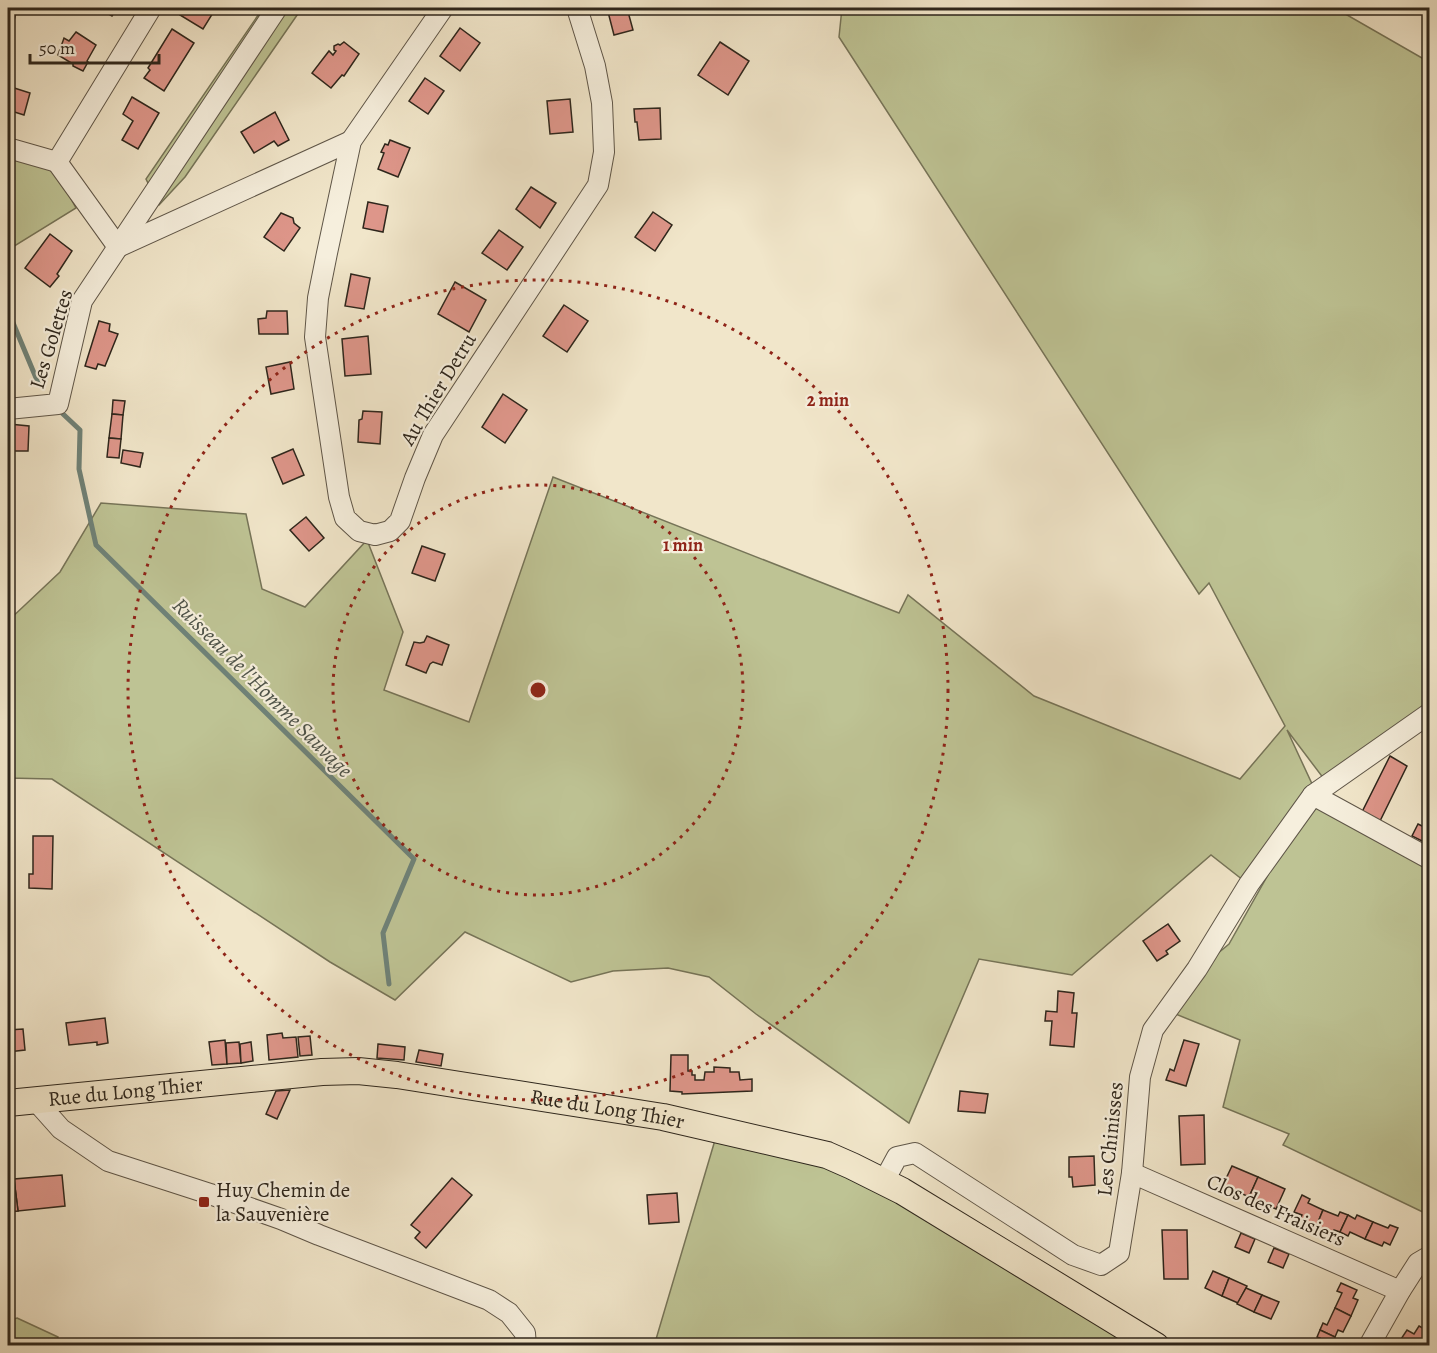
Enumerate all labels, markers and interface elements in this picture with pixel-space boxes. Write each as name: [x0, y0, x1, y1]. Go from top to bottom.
scale bar: [30, 27, 159, 65]
text: 50 m: [39, 36, 75, 60]
street label: Les Golettes: [23, 286, 79, 392]
street label: Au Thier Detru: [393, 327, 483, 451]
text: 2 min: [807, 388, 849, 412]
text: 1 min: [663, 533, 703, 557]
water label: Ruisseau de l'Homme Sauvage: [166, 591, 359, 785]
centre of rings: [528, 680, 548, 700]
street label: Rue du Long Thier: [47, 1070, 204, 1113]
street label: Les Chinisses: [1090, 1080, 1130, 1198]
street label: Rue du Long Thier: [529, 1082, 687, 1136]
street label: Clos des Fraisiers: [1202, 1167, 1350, 1253]
place label: Huy Chemin de la Sauvenière: [216, 1176, 350, 1228]
marker: Huy Chemin de la Sauvenière: [197, 1195, 211, 1209]

